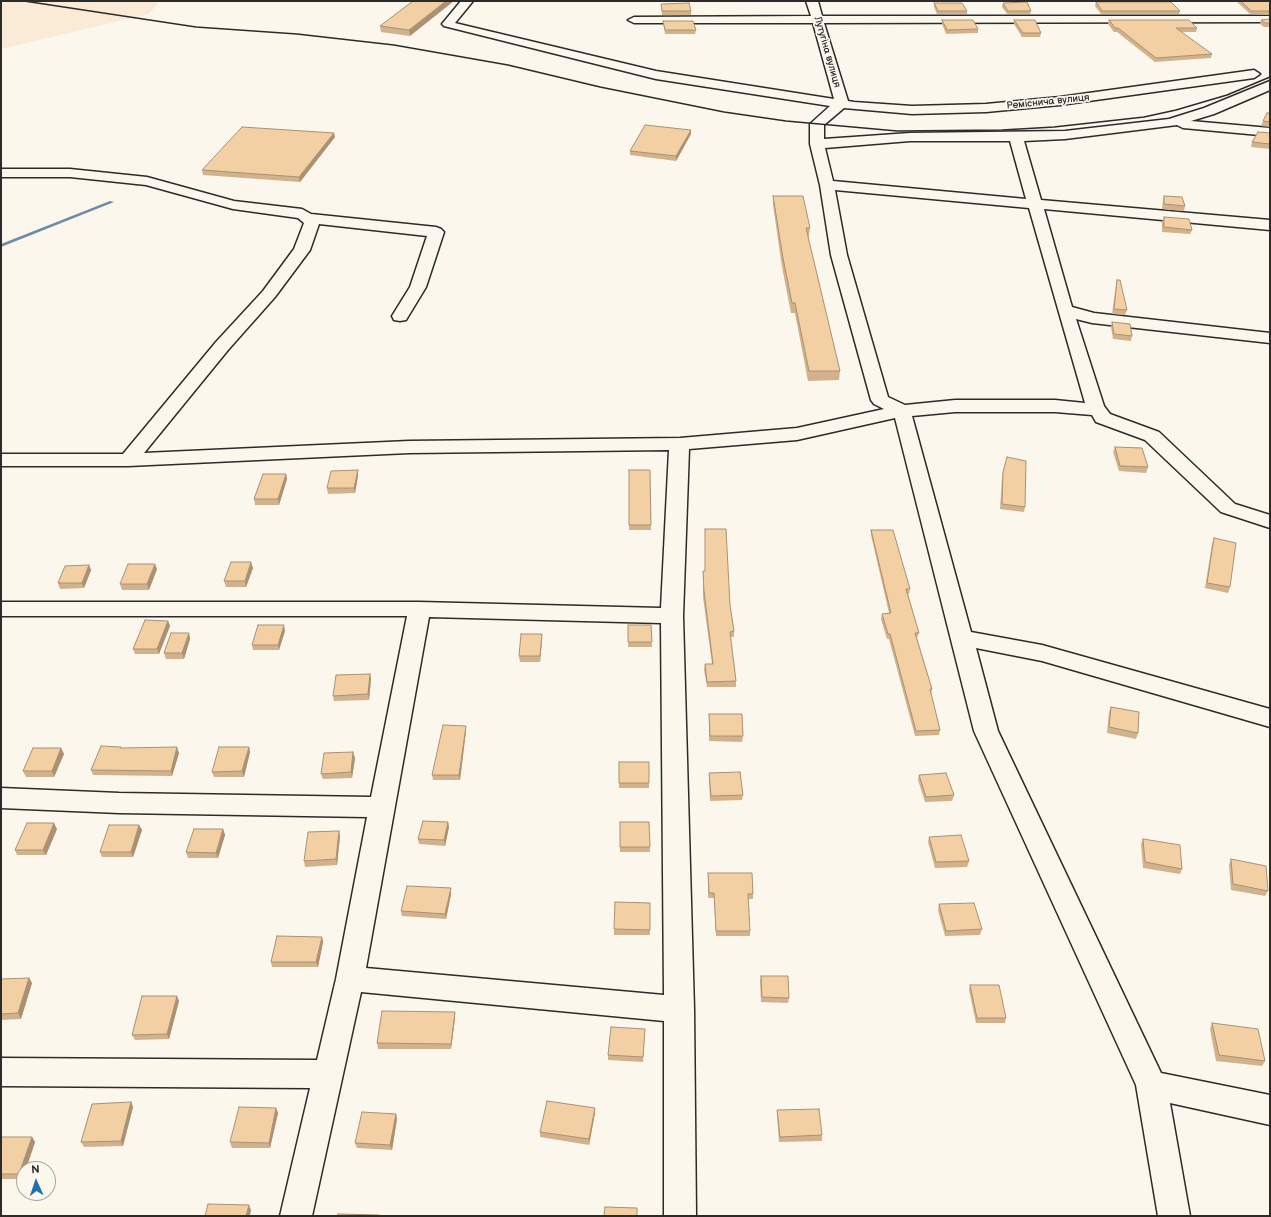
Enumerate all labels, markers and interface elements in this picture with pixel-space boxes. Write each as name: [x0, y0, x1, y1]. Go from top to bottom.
street label: Лутугіна вулиця: [811, 15, 843, 89]
street label: Реміснича вулиця: [1006, 92, 1090, 112]
north arrow: [16, 1161, 56, 1201]
text: N: [31, 1163, 40, 1176]

